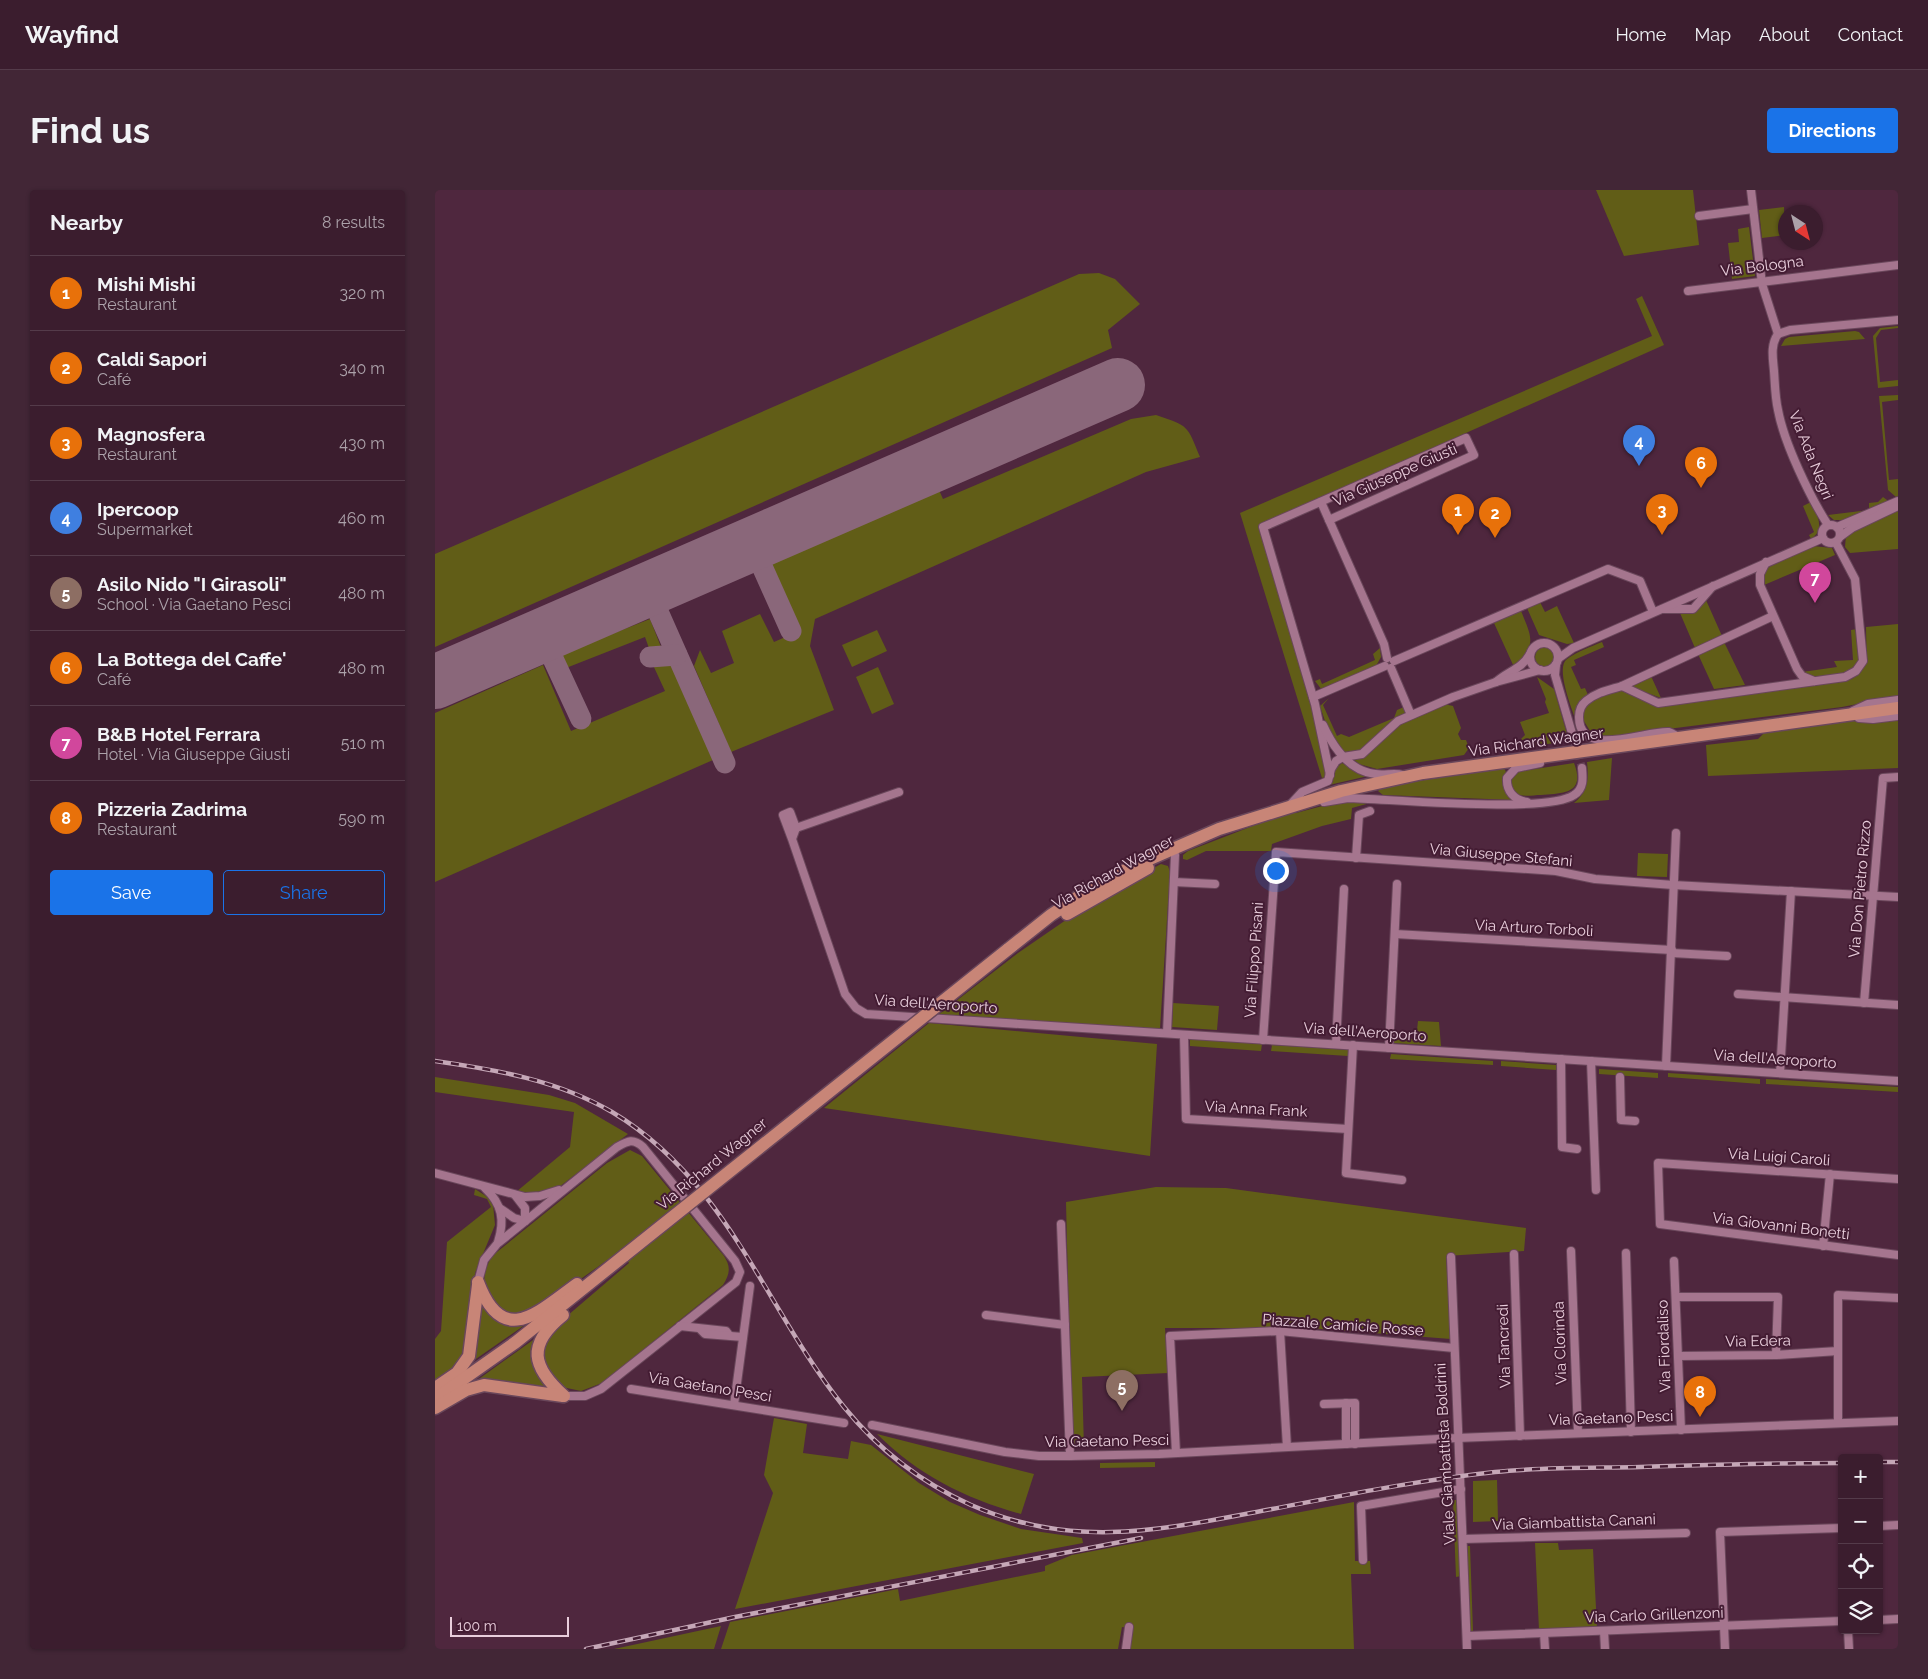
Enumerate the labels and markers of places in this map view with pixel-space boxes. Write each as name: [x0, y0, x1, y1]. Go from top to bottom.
pin: 4: [1623, 425, 1655, 466]
pin: 6: [1685, 447, 1717, 488]
pin: 1: [1442, 494, 1474, 535]
pin: 3: [1646, 494, 1678, 535]
pin: 2: [1479, 497, 1511, 538]
pin: 7: [1799, 562, 1831, 603]
pin: 5: [1106, 1370, 1138, 1411]
pin: 8: [1684, 1376, 1716, 1417]

